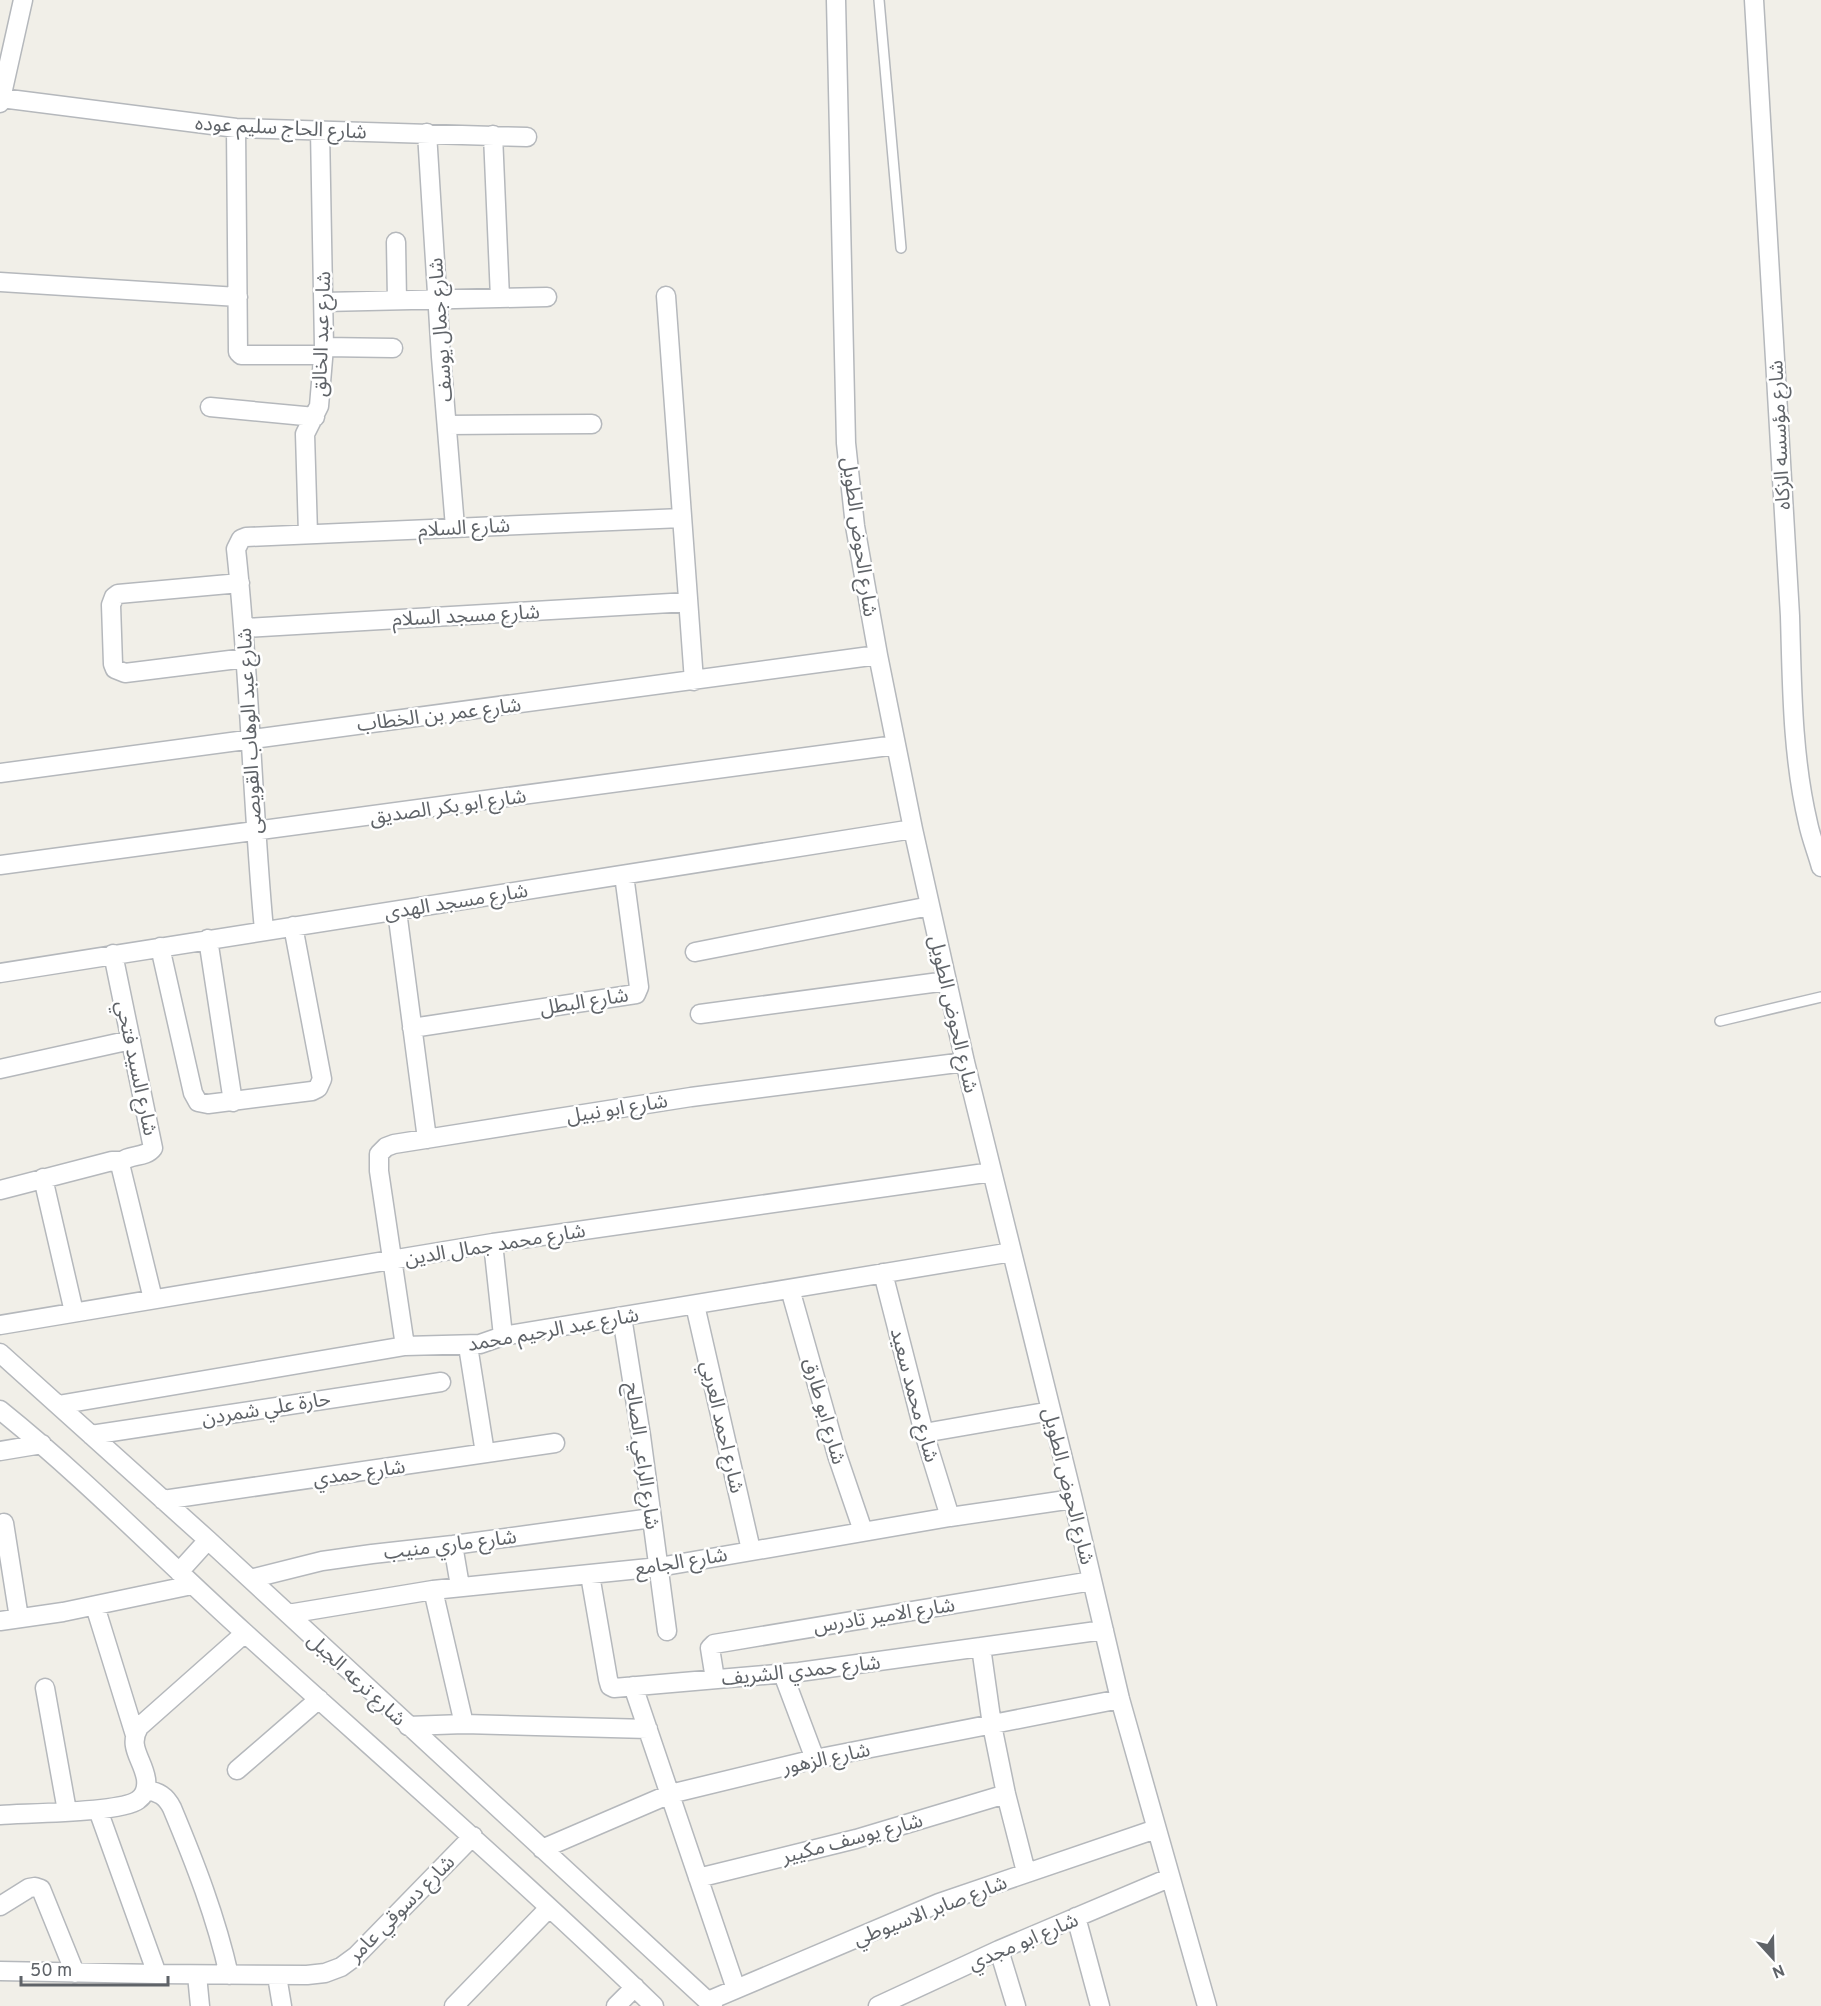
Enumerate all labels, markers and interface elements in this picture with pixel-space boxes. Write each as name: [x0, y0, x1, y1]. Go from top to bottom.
street label: شارع الحاج سليم عوده: [194, 112, 367, 146]
street label: شارع جمال يوسف: [424, 257, 460, 403]
street label: شارع عبد الخالق: [308, 271, 338, 397]
street label: شارع مؤسسه الزكاه: [1764, 359, 1798, 510]
street label: شارع الحوض الطويل: [834, 456, 882, 619]
street label: شارع السلام: [417, 514, 511, 544]
street label: شارع مسجد السلام: [392, 600, 541, 634]
street label: شارع عبد الوهاب القويصى: [233, 627, 269, 835]
street label: شارع عمر بن الخطاب: [356, 693, 523, 739]
street label: شارع ابو بكر الصديق: [368, 784, 528, 832]
street label: شارع مسجد الهدى: [383, 879, 530, 927]
street label: شارع الحوض الطويل: [921, 933, 983, 1096]
street label: شارع البطل: [538, 983, 630, 1023]
street label: شارع السيد فتحي: [107, 999, 162, 1138]
street label: شارع ابو نبيل: [565, 1089, 670, 1131]
street label: شارع محمد جمال الدين: [403, 1219, 588, 1273]
street label: شارع عبد الرحيم محمد: [466, 1303, 641, 1359]
street label: شارع محمد سعيد: [883, 1325, 943, 1466]
street label: شارع ابو طارق: [795, 1355, 851, 1468]
street label: شارع احمد العربي: [693, 1359, 749, 1496]
street label: شارع الراعي الصالح: [617, 1381, 664, 1532]
street label: حارة علي شمردن: [200, 1387, 333, 1434]
street label: شارع الحوض الطويل: [1035, 1405, 1099, 1568]
street label: شارع حمدي: [311, 1455, 407, 1494]
street label: شارع ماري منيب: [382, 1525, 518, 1568]
street label: شارع الجامع: [633, 1543, 729, 1583]
street label: شارع الامير تادرس: [812, 1593, 957, 1641]
street label: شارع ترعه الجبل: [301, 1628, 410, 1733]
street label: شارع حمدي الشريف: [720, 1651, 882, 1694]
street label: شارع الزهور: [779, 1738, 873, 1782]
street label: شارع يوسف مكيير: [778, 1809, 926, 1872]
street label: شارع دسوقي عامر: [343, 1850, 462, 1970]
street label: شارع صابر الاسيوطي: [850, 1871, 1012, 1954]
street label: شارع ابو مجدي: [965, 1908, 1083, 1978]
north arrow: [1743, 1928, 1803, 1988]
scale bar: [21, 1949, 168, 1987]
text: N: [1769, 1959, 1787, 1981]
text: 50 m: [30, 1960, 72, 1983]

